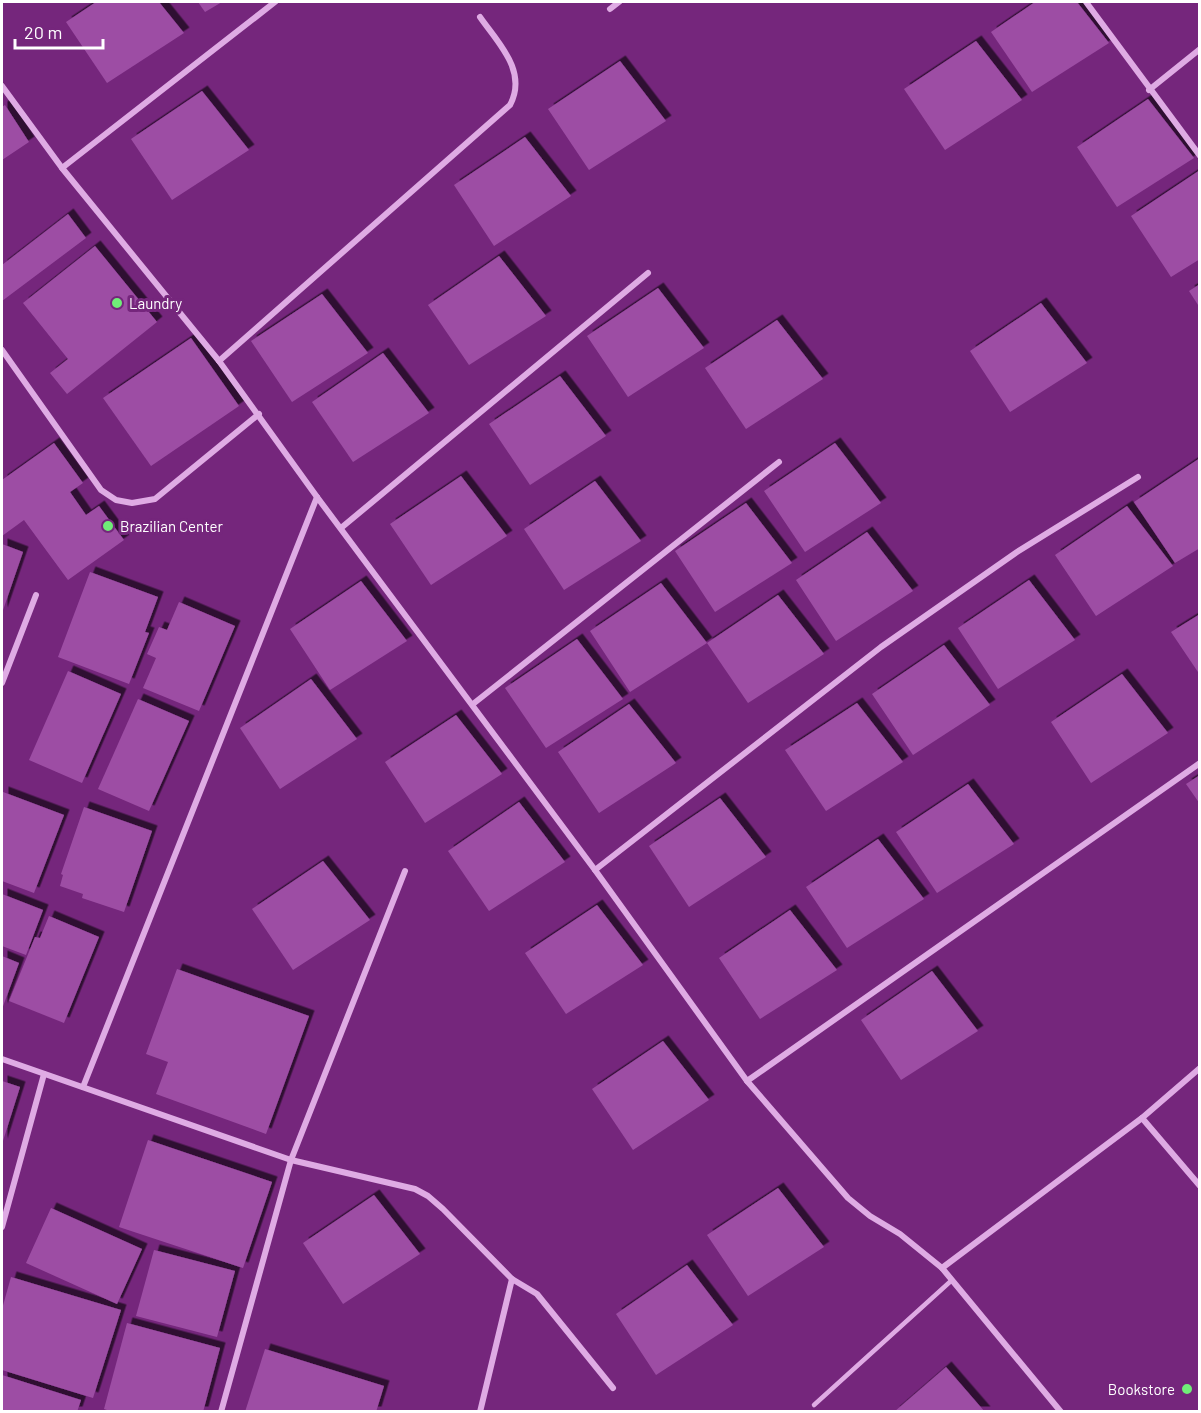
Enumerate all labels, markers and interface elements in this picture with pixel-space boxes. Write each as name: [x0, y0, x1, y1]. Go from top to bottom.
scale bar: [15, 12, 104, 50]
text: 20 m: [24, 21, 62, 43]
place label: Laundry: [129, 294, 182, 312]
marker: Laundry: [110, 296, 124, 310]
place label: Brazilian Center: [120, 517, 223, 535]
marker: Brazilian Center: [101, 519, 115, 533]
place label: Bookstore: [1108, 1380, 1175, 1398]
marker: Bookstore: [1180, 1382, 1194, 1396]

